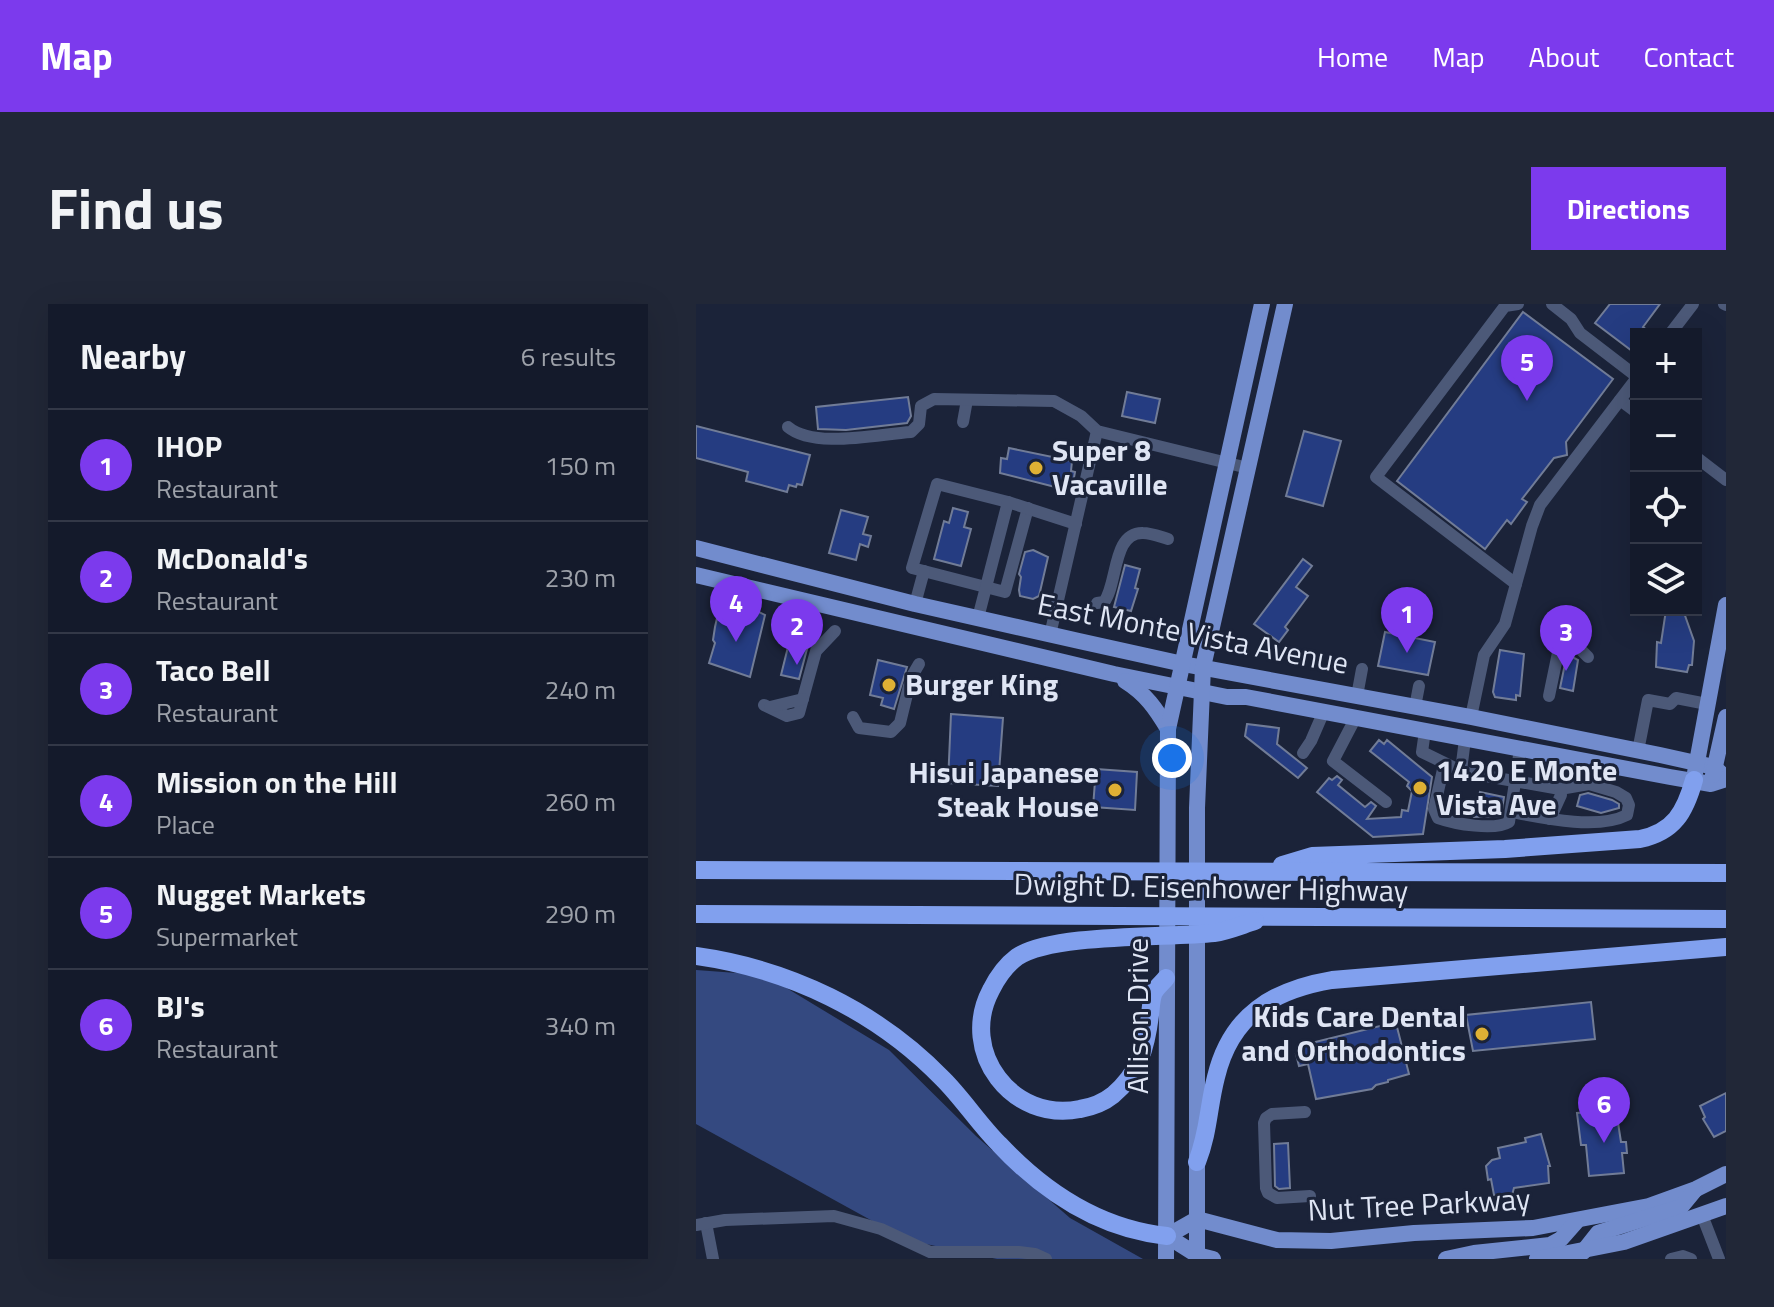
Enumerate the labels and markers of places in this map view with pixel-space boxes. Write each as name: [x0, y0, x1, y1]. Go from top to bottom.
pin: 5: [1501, 335, 1553, 401]
place label: Super 8 Vacaville: [1052, 427, 1167, 507]
marker: Super 8 Vacaville: [1027, 459, 1045, 477]
pin: 4: [710, 576, 762, 642]
pin: 1: [1381, 587, 1433, 653]
pin: 2: [771, 599, 823, 665]
pin: 3: [1540, 605, 1592, 671]
place label: Burger King: [905, 661, 1058, 707]
marker: Burger King: [880, 676, 898, 694]
place label: 1420 E Monte Vista Ave: [1436, 747, 1617, 827]
place label: Hisui Japanese Steak House: [908, 749, 1099, 829]
marker: 1420 E Monte Vista Ave: [1411, 779, 1429, 797]
marker: Hisui Japanese Steak House: [1106, 781, 1124, 799]
place label: Kids Care Dental and Orthodontics: [1242, 993, 1466, 1073]
marker: Kids Care Dental and Orthodontics: [1473, 1025, 1491, 1043]
pin: 6: [1578, 1077, 1630, 1143]

